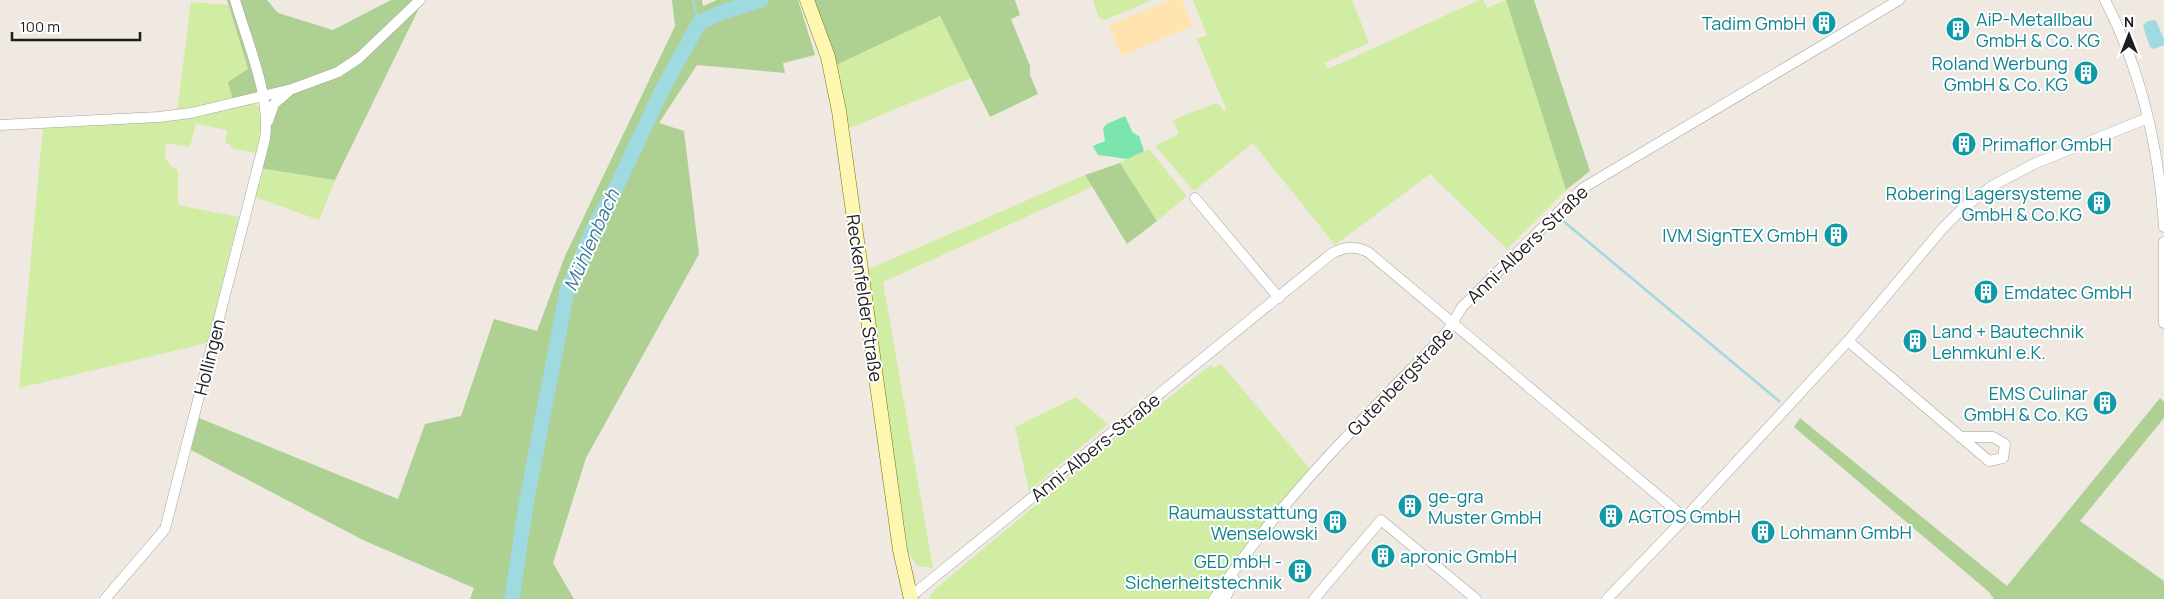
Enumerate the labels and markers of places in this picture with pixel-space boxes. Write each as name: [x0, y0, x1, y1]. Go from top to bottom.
place label: AiP-Metallbau GmbH & Co. KG: [1976, 7, 2100, 52]
building icon: Tadim GmbH: [1811, 10, 1837, 36]
place label: Tadim GmbH: [1702, 11, 1806, 35]
building icon: AiP-Metallbau GmbH & Co. KG: [1945, 16, 1971, 42]
place label: Roland Werbung GmbH & Co. KG: [1931, 51, 2068, 96]
building icon: Roland Werbung GmbH & Co. KG: [2073, 60, 2099, 86]
building icon: Primaflor GmbH: [1951, 131, 1977, 157]
place label: Primaflor GmbH: [1982, 132, 2112, 156]
place label: Robering Lagersysteme GmbH & Co.KG: [1886, 181, 2082, 226]
building icon: Robering Lagersysteme GmbH & Co.KG: [2086, 190, 2112, 216]
building icon: IVM SignTEX GmbH: [1823, 222, 1849, 248]
place label: IVM SignTEX GmbH: [1662, 223, 1818, 247]
building icon: Emdatec GmbH: [1973, 279, 1999, 305]
place label: Emdatec GmbH: [2004, 280, 2132, 304]
place label: Land + Bautechnik Lehmkuhl e.K.: [1932, 319, 2085, 364]
building icon: Land + Bautechnik Lehmkuhl e.K.: [1902, 328, 1928, 354]
place label: EMS Culinar GmbH & Co. KG: [1964, 381, 2089, 426]
building icon: EMS Culinar GmbH & Co. KG: [2092, 390, 2118, 416]
place label: ge-gra Muster GmbH: [1428, 484, 1542, 529]
building icon: ge-gra Muster GmbH: [1397, 493, 1423, 519]
place label: Raumausstattung Wenselowski: [1169, 500, 1318, 545]
building icon: AGTOS GmbH: [1598, 503, 1624, 529]
place label: AGTOS GmbH: [1628, 504, 1741, 528]
building icon: Raumausstattung Wenselowski: [1322, 509, 1348, 535]
building icon: Lohmann GmbH: [1750, 519, 1776, 545]
place label: Lohmann GmbH: [1780, 520, 1912, 544]
building icon: apronic GmbH: [1370, 543, 1396, 569]
place label: apronic GmbH: [1400, 544, 1517, 568]
place label: GED mbH - Sicherheitstechnik: [1125, 549, 1283, 594]
building icon: GED mbH - Sicherheitstechnik: [1287, 558, 1313, 584]

